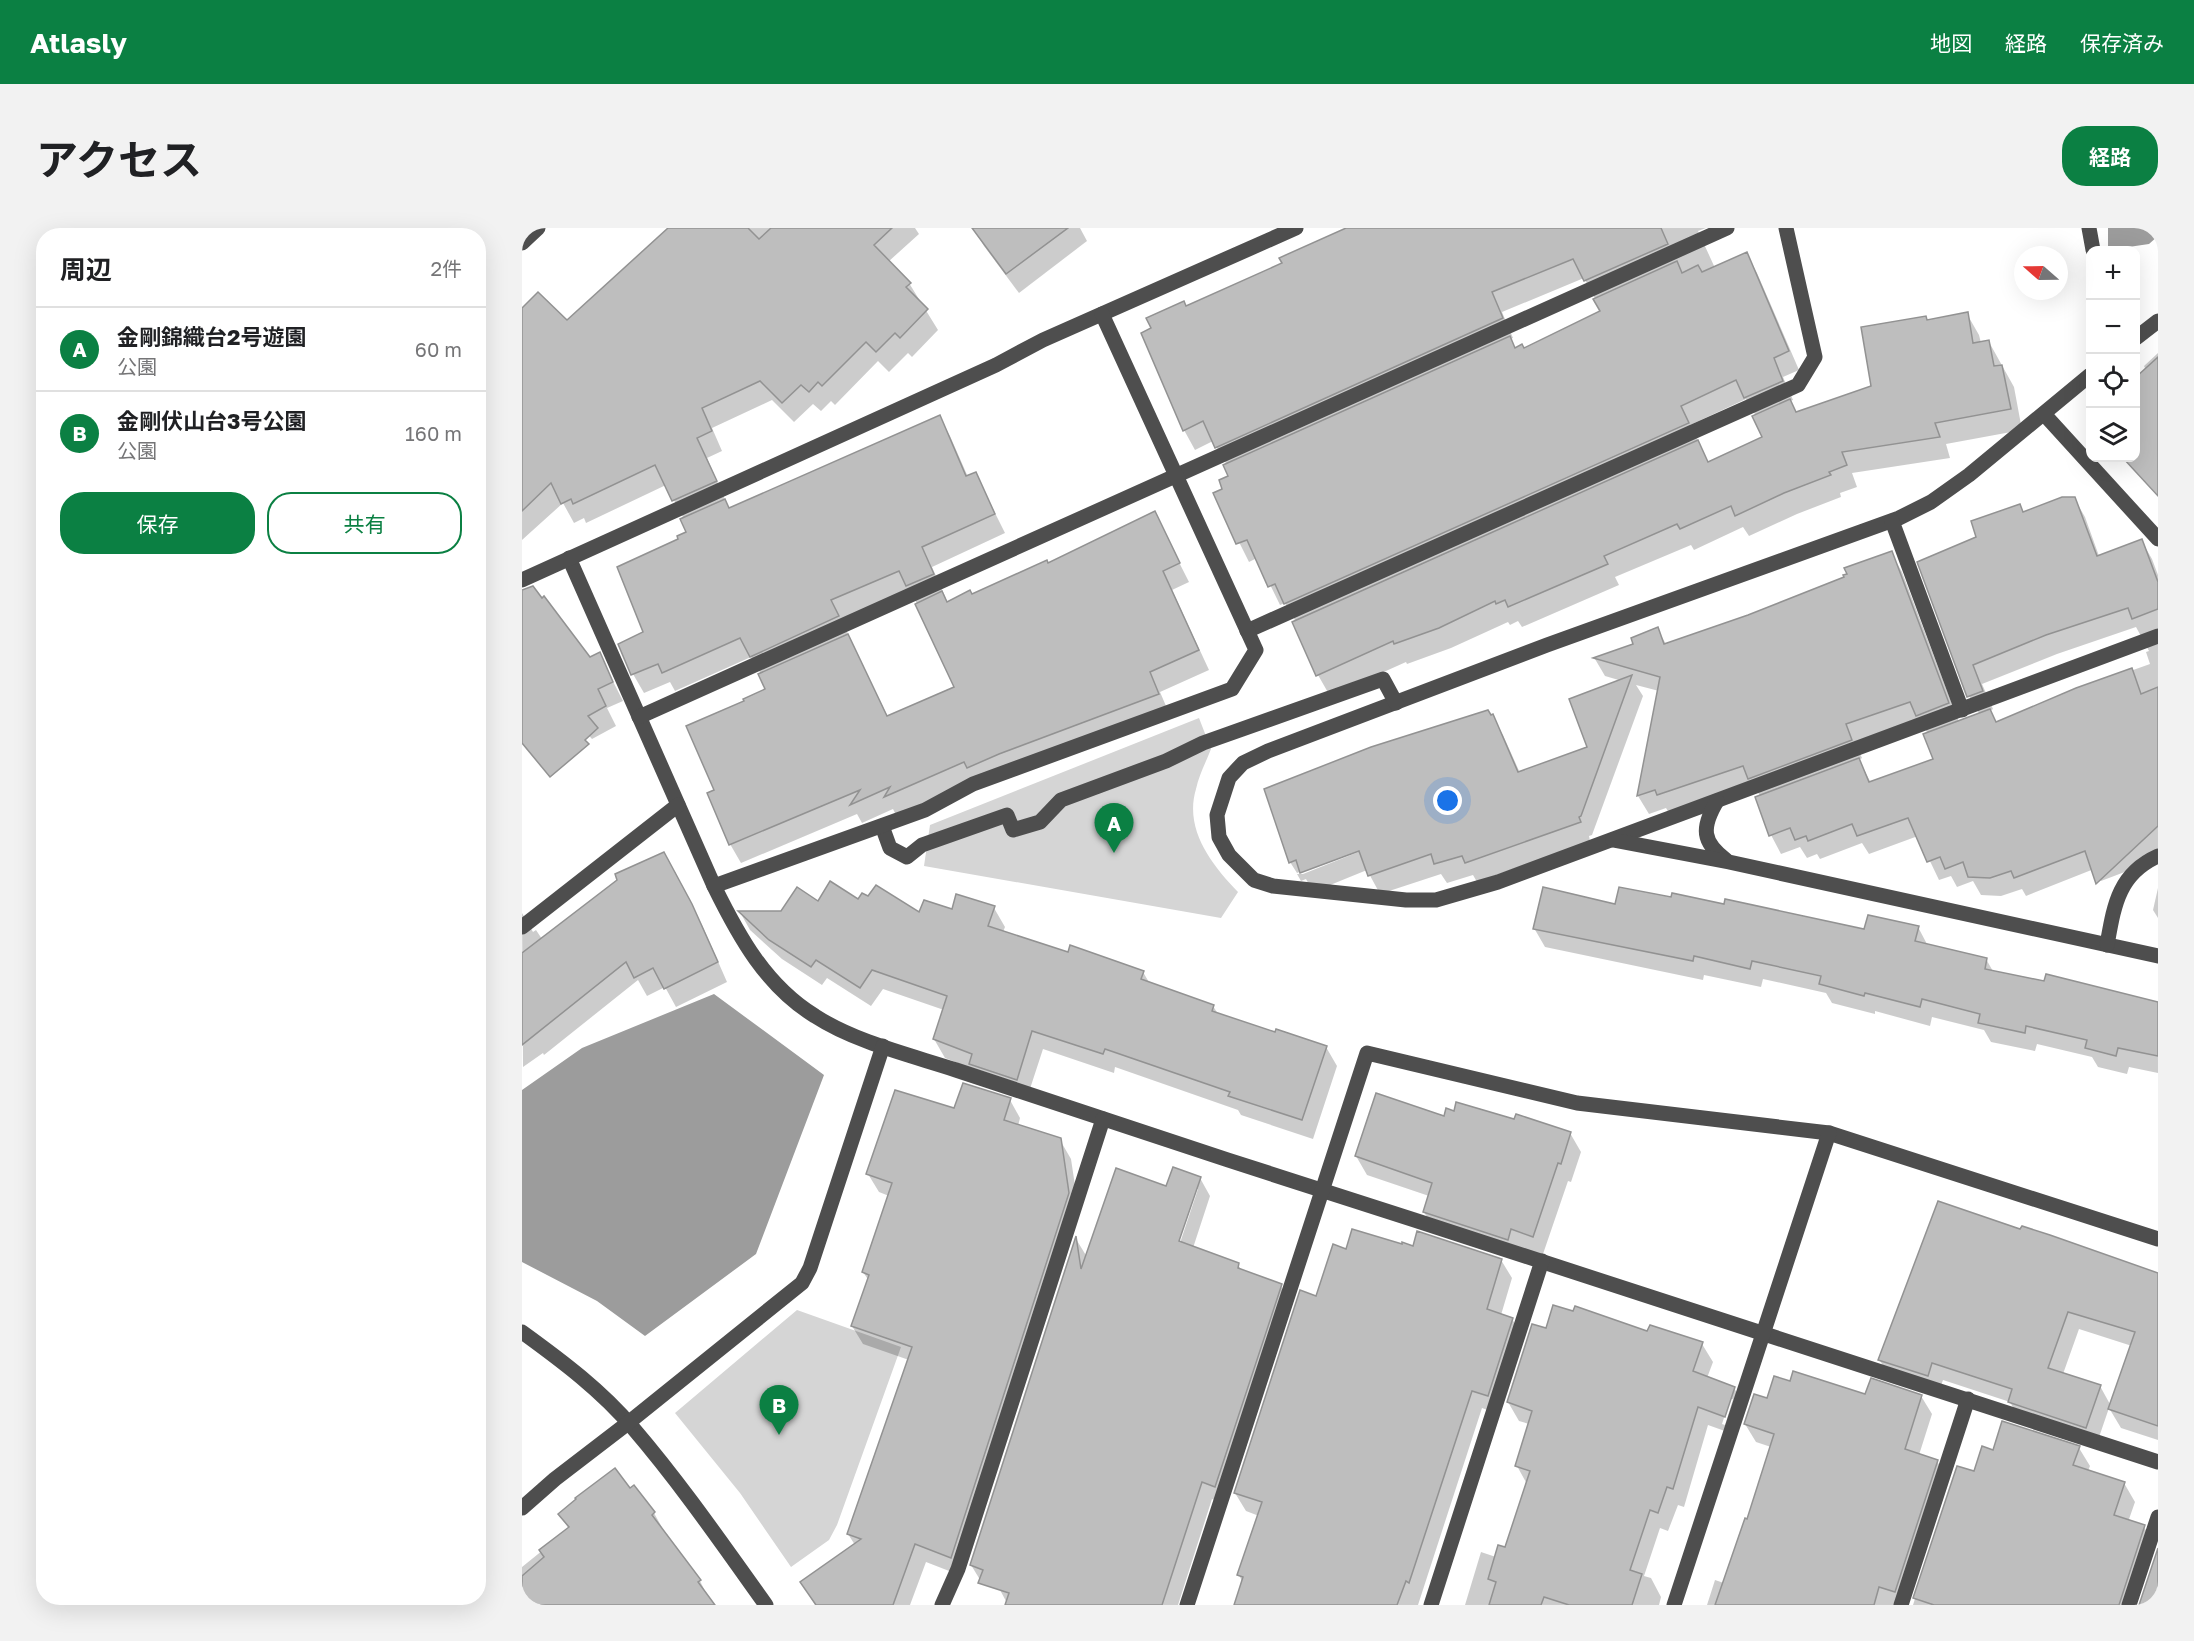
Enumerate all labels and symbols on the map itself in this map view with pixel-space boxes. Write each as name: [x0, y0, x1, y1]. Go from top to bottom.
north arrow: [2014, 246, 2068, 300]
your location: [1433, 786, 1462, 815]
pin: A: [1094, 804, 1134, 853]
pin: B: [760, 1386, 798, 1435]

